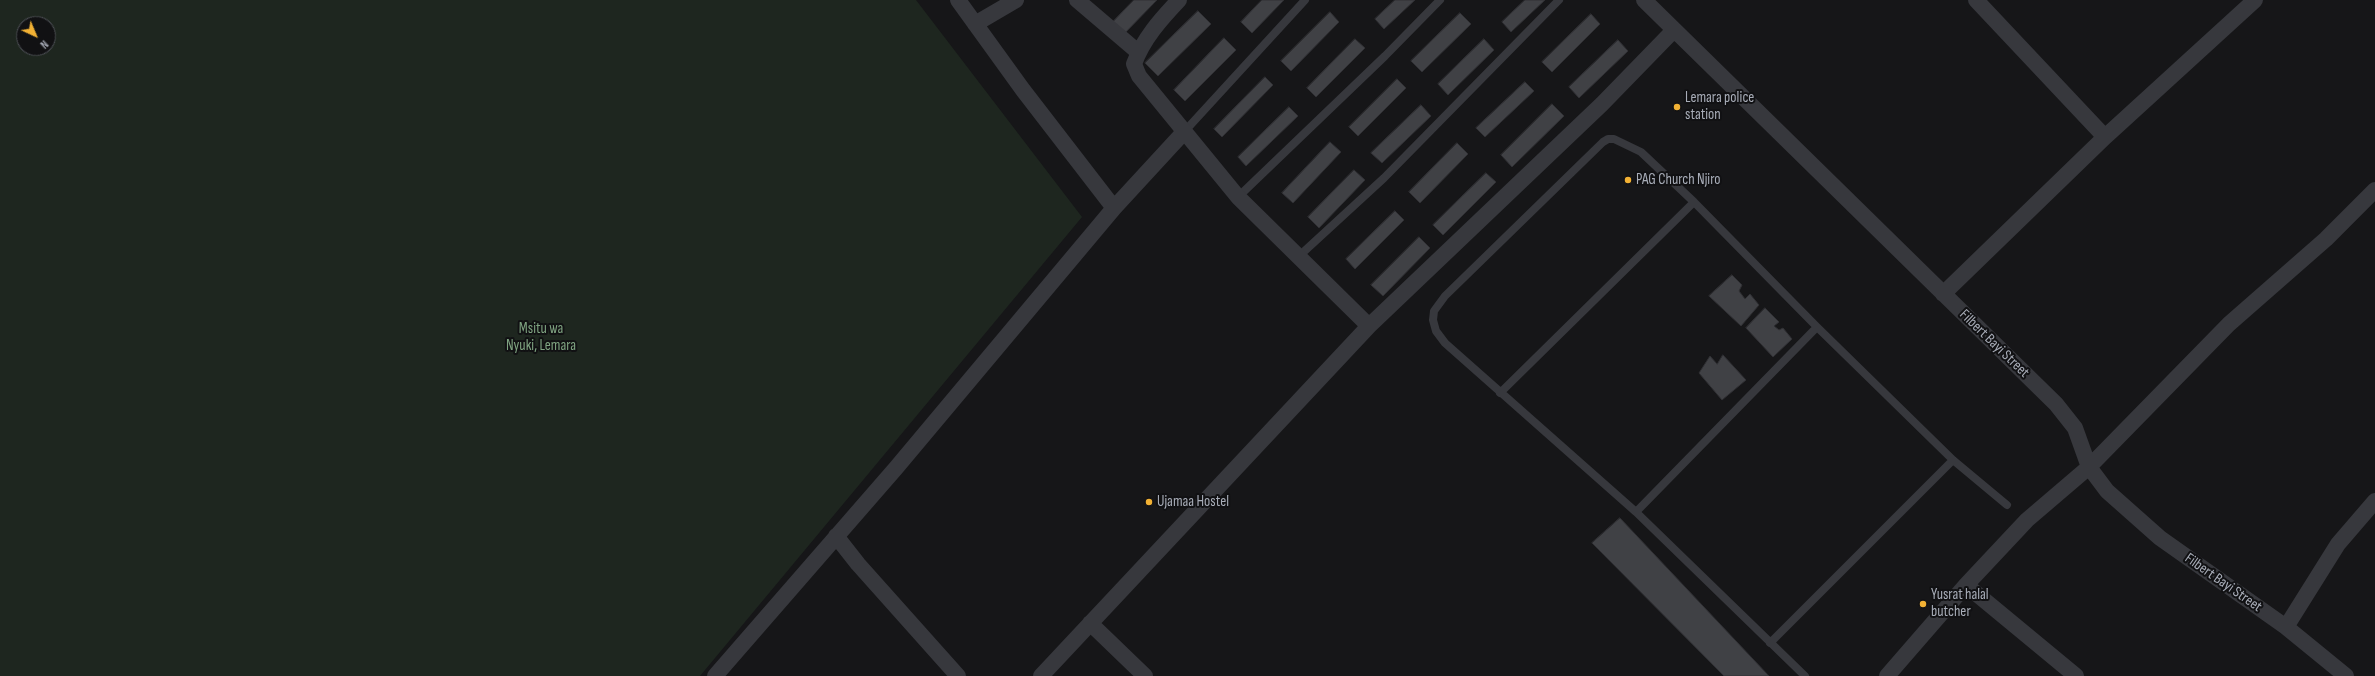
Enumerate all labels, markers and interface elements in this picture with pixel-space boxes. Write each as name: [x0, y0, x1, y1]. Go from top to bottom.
north arrow: [16, 16, 56, 56]
text: N: [37, 38, 51, 51]
place label: Lemara police station: [1685, 89, 1754, 124]
marker: Lemara police station: [1672, 102, 1682, 112]
place label: PAG Church Njiro: [1636, 171, 1720, 189]
marker: PAG Church Njiro: [1623, 175, 1633, 185]
street label: Filbert Bayi Street: [1955, 306, 2033, 382]
park label: Msitu wa Nyuki, Lemara: [506, 320, 576, 355]
place label: Ujamaa Hostel: [1157, 493, 1229, 511]
marker: Ujamaa Hostel: [1144, 497, 1154, 507]
street label: Filbert Bayi Street: [2181, 550, 2265, 616]
place label: Yusrat halal butcher: [1931, 586, 1989, 621]
marker: Yusrat halal butcher: [1918, 599, 1928, 609]

